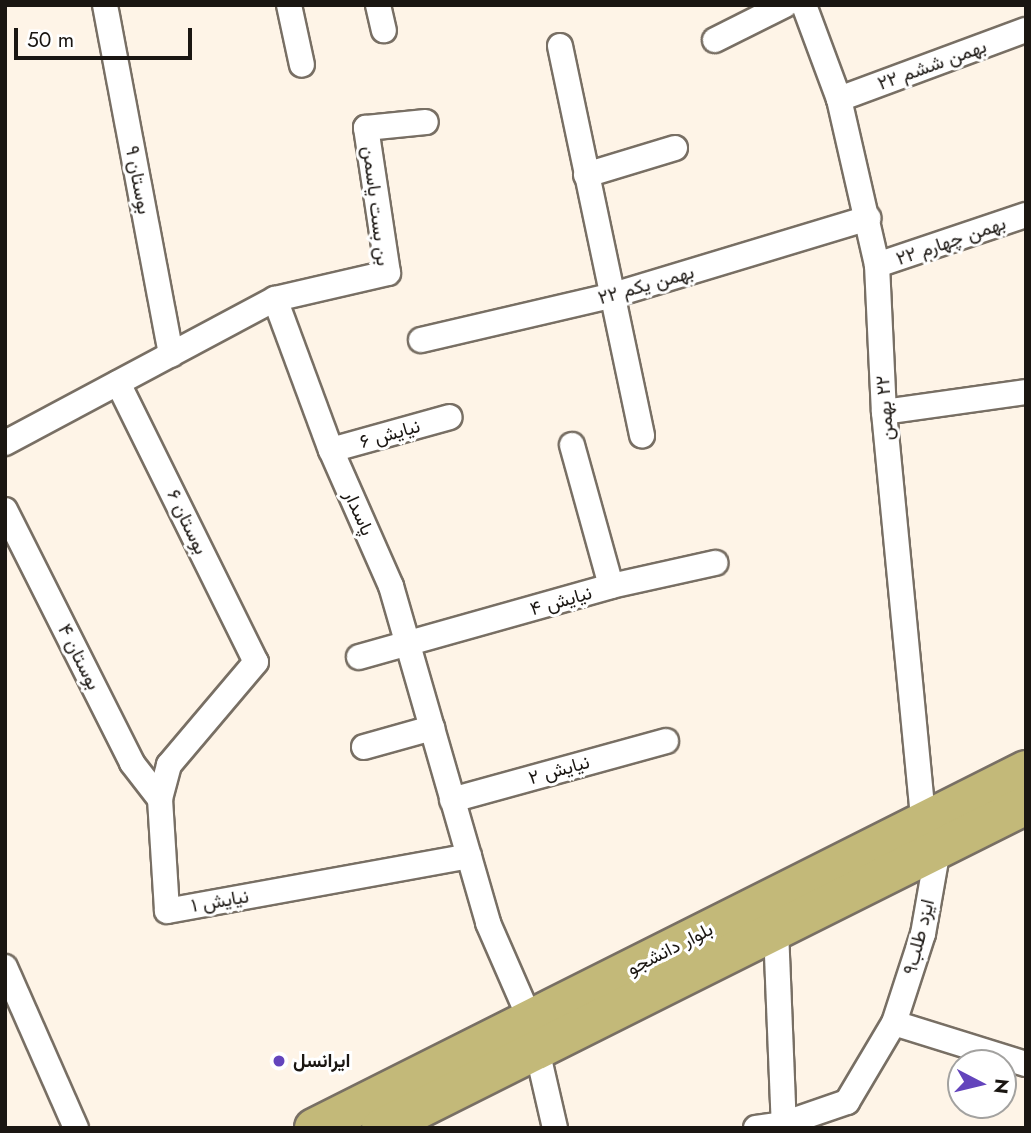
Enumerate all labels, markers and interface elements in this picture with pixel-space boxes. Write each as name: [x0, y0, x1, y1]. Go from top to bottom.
scale bar: [18, 14, 196, 58]
text: 50 m: [27, 25, 74, 55]
street label: ۲۲ بهمن ششم: [875, 35, 989, 95]
street label: بوستان ۹: [120, 144, 156, 216]
street label: بن بست یاسمن: [357, 145, 395, 267]
street label: ۲۲ بهمن چهارم: [893, 212, 1009, 270]
street label: ۲۲ بهمن یکم: [595, 260, 697, 310]
street label: ٢٢ بهمن: [871, 375, 899, 441]
street label: نیایش ۶: [357, 415, 423, 453]
street label: بوستان ۶: [162, 486, 212, 558]
street label: پاسدار: [339, 487, 379, 539]
street label: نیایش ۴: [527, 581, 595, 621]
street label: بوستان ۴: [53, 620, 105, 694]
street label: نیایش ۲: [526, 750, 592, 790]
street label: نیایش ۱: [190, 885, 250, 917]
street label: ایزد طلب۹: [899, 897, 939, 977]
street label: بلوار دانشجو: [623, 918, 717, 980]
north arrow: [947, 1049, 1017, 1119]
place label: ایرانسل: [293, 1050, 350, 1072]
marker: ایرانسل: [271, 1053, 287, 1069]
text: N: [987, 1077, 1016, 1096]

